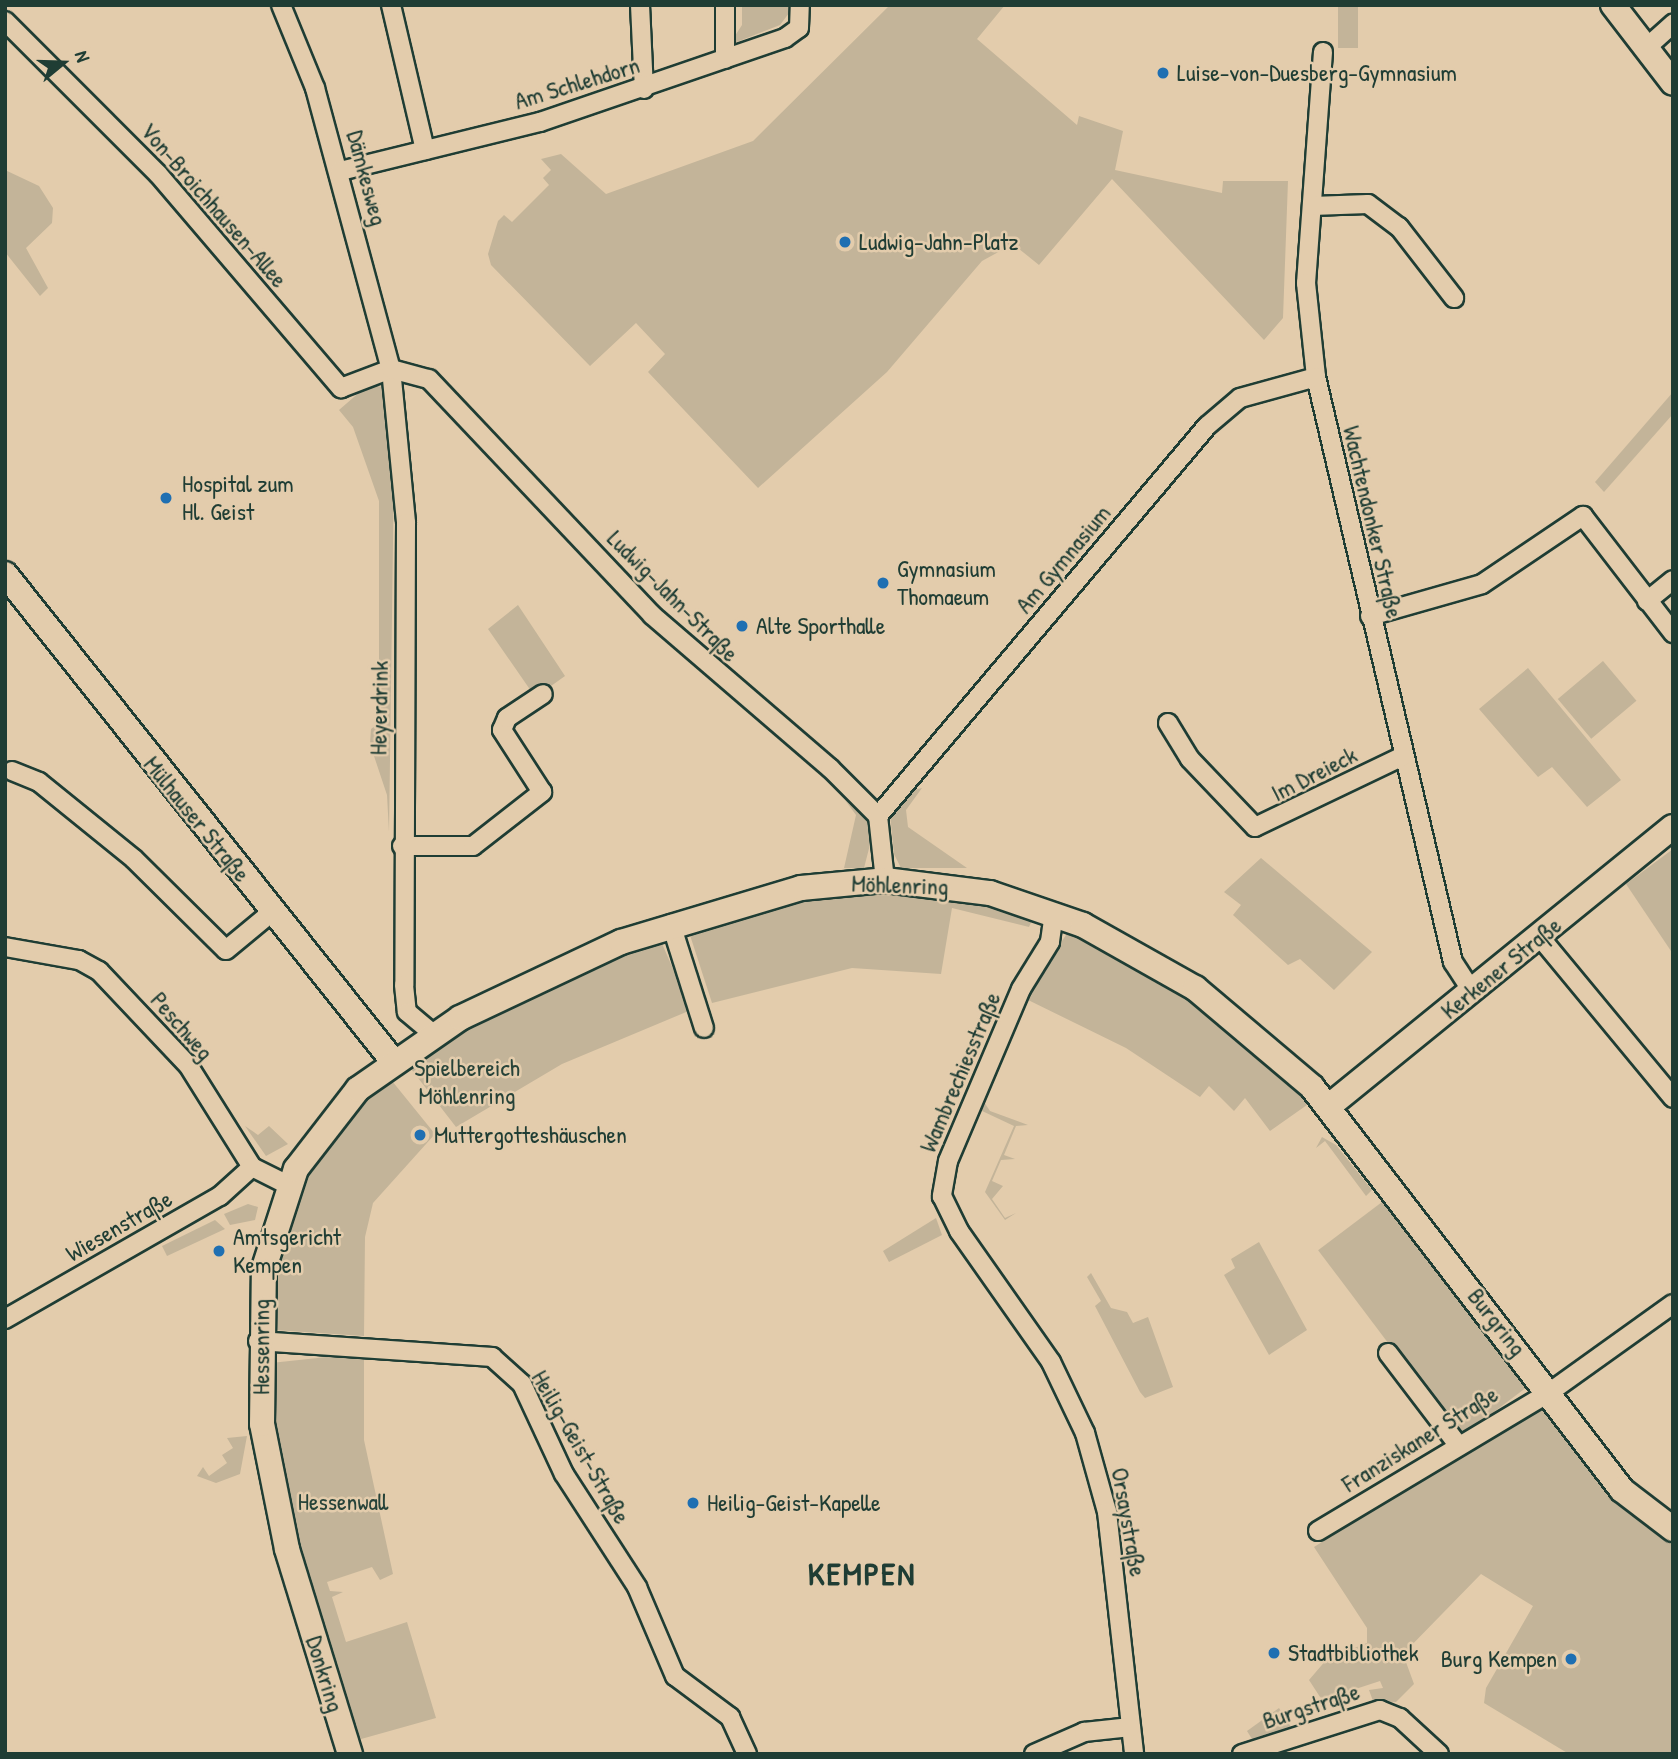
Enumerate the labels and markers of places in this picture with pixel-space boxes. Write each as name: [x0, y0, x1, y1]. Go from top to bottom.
place label: Luise-von-Duesberg-Gymnasium: [1177, 59, 1457, 87]
marker: Luise-von-Duesberg-Gymnasium: [1155, 65, 1171, 81]
place label: Ludwig-Jahn-Platz: [859, 228, 1019, 256]
marker: Ludwig-Jahn-Platz: [837, 234, 853, 250]
place label: Hospital zum Hl. Geist: [182, 470, 294, 526]
marker: Hospital zum Hl. Geist: [156, 488, 176, 508]
place label: Gymnasium Thomaeum: [897, 555, 996, 611]
marker: Gymnasium Thomaeum: [875, 575, 891, 591]
place label: Alte Sporthalle: [756, 612, 885, 640]
marker: Alte Sporthalle: [734, 618, 750, 634]
place label: Muttergotteshäuschen: [434, 1121, 627, 1149]
marker: Muttergotteshäuschen: [412, 1127, 428, 1143]
place label: Amtsgericht Kempen: [233, 1223, 341, 1279]
marker: Amtsgericht Kempen: [211, 1243, 227, 1259]
place label: Heilig-Geist-Kapelle: [707, 1489, 881, 1517]
marker: Heilig-Geist-Kapelle: [685, 1495, 701, 1511]
place label: Stadtbibliothek: [1288, 1639, 1419, 1667]
marker: Stadtbibliothek: [1266, 1645, 1282, 1661]
place label: Burg Kempen: [1441, 1645, 1557, 1673]
marker: Burg Kempen: [1563, 1651, 1579, 1667]

